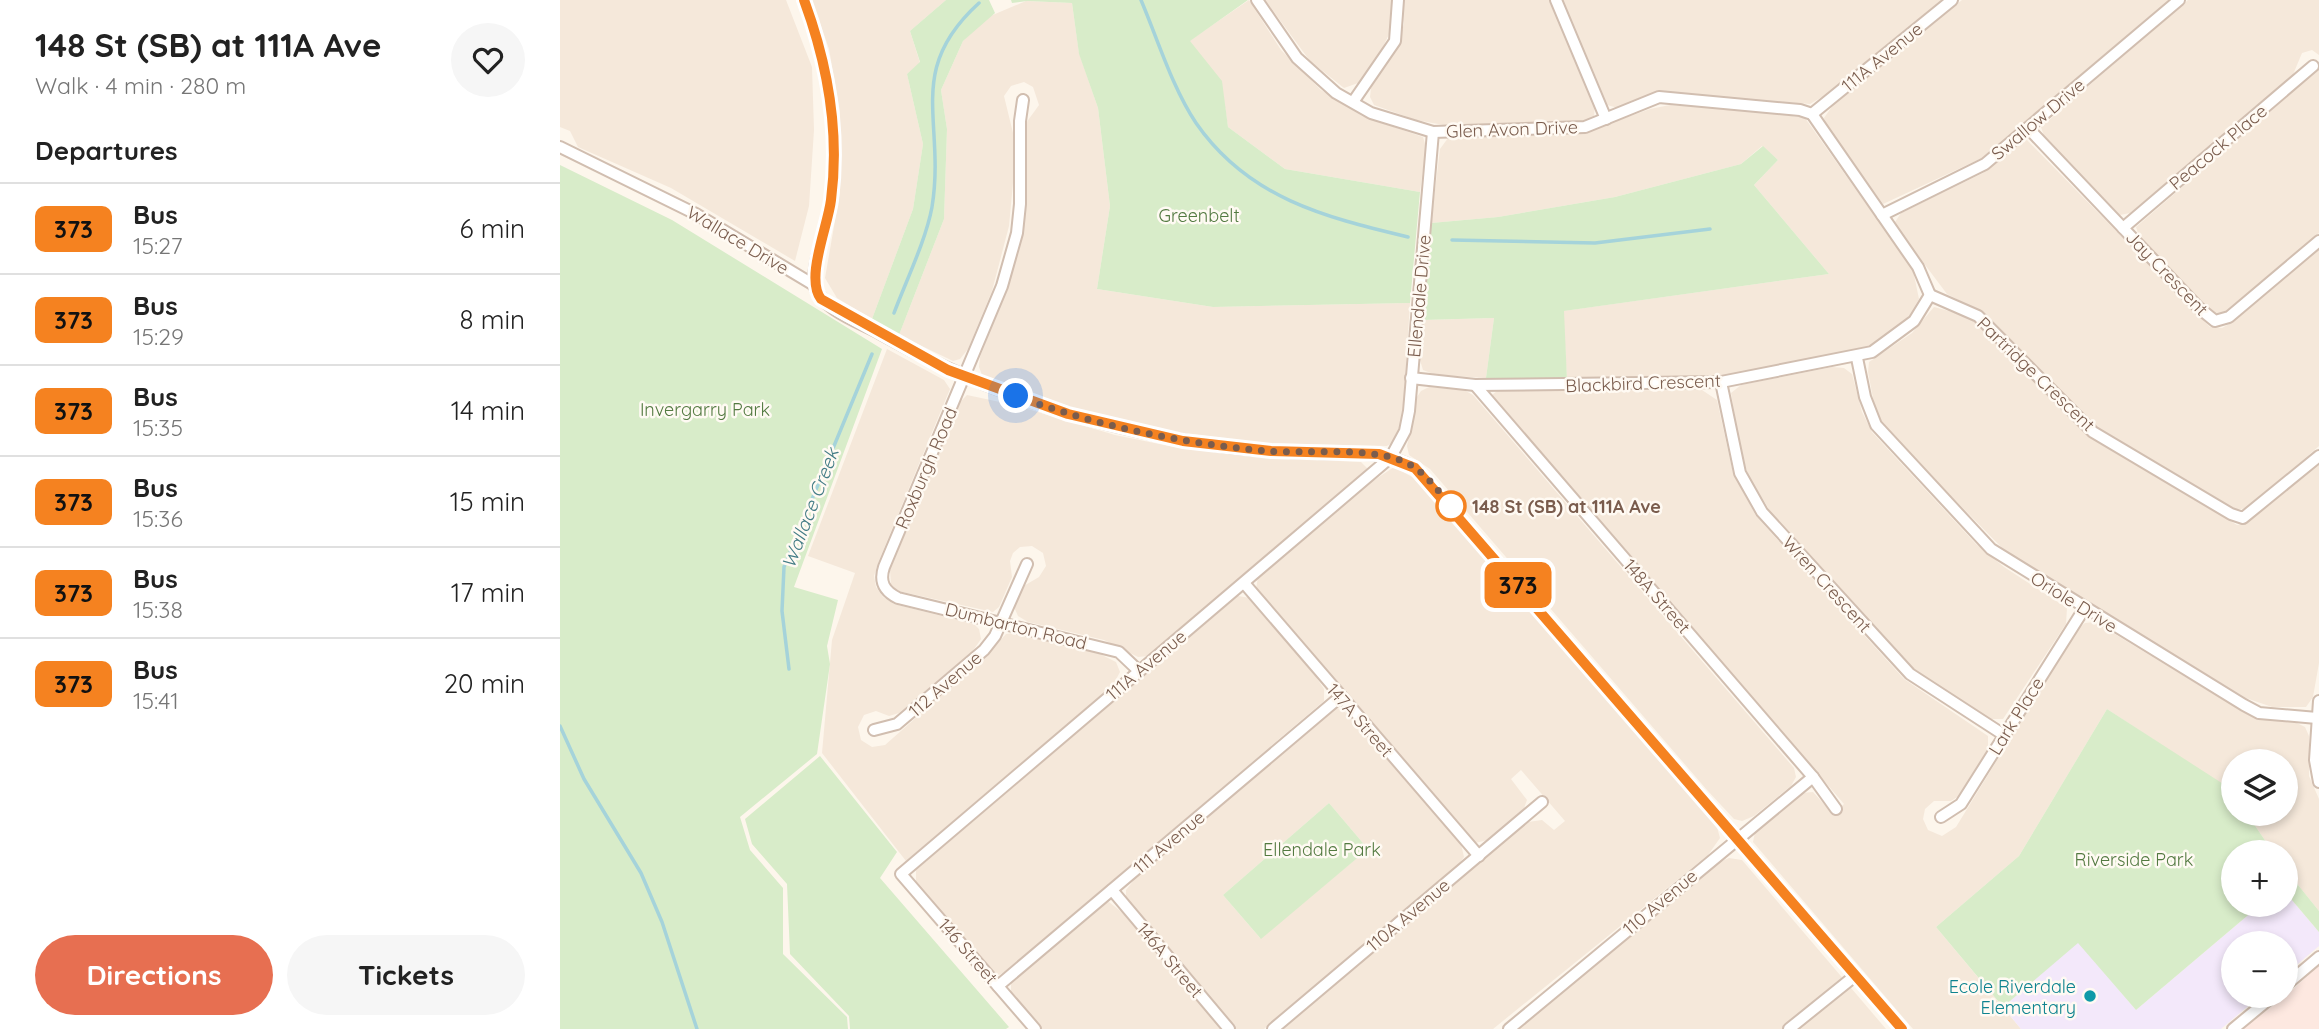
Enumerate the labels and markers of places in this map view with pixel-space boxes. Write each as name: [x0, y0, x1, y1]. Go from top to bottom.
marker: 148 St (SB) at 111A Ave: [1436, 491, 1466, 521]
place label: 148 St (SB) at 111A Ave: [1472, 495, 1661, 518]
place label: Ecole Riverdale Elementary: [1949, 975, 2076, 1019]
marker: Ecole Riverdale Elementary: [2082, 988, 2098, 1004]

